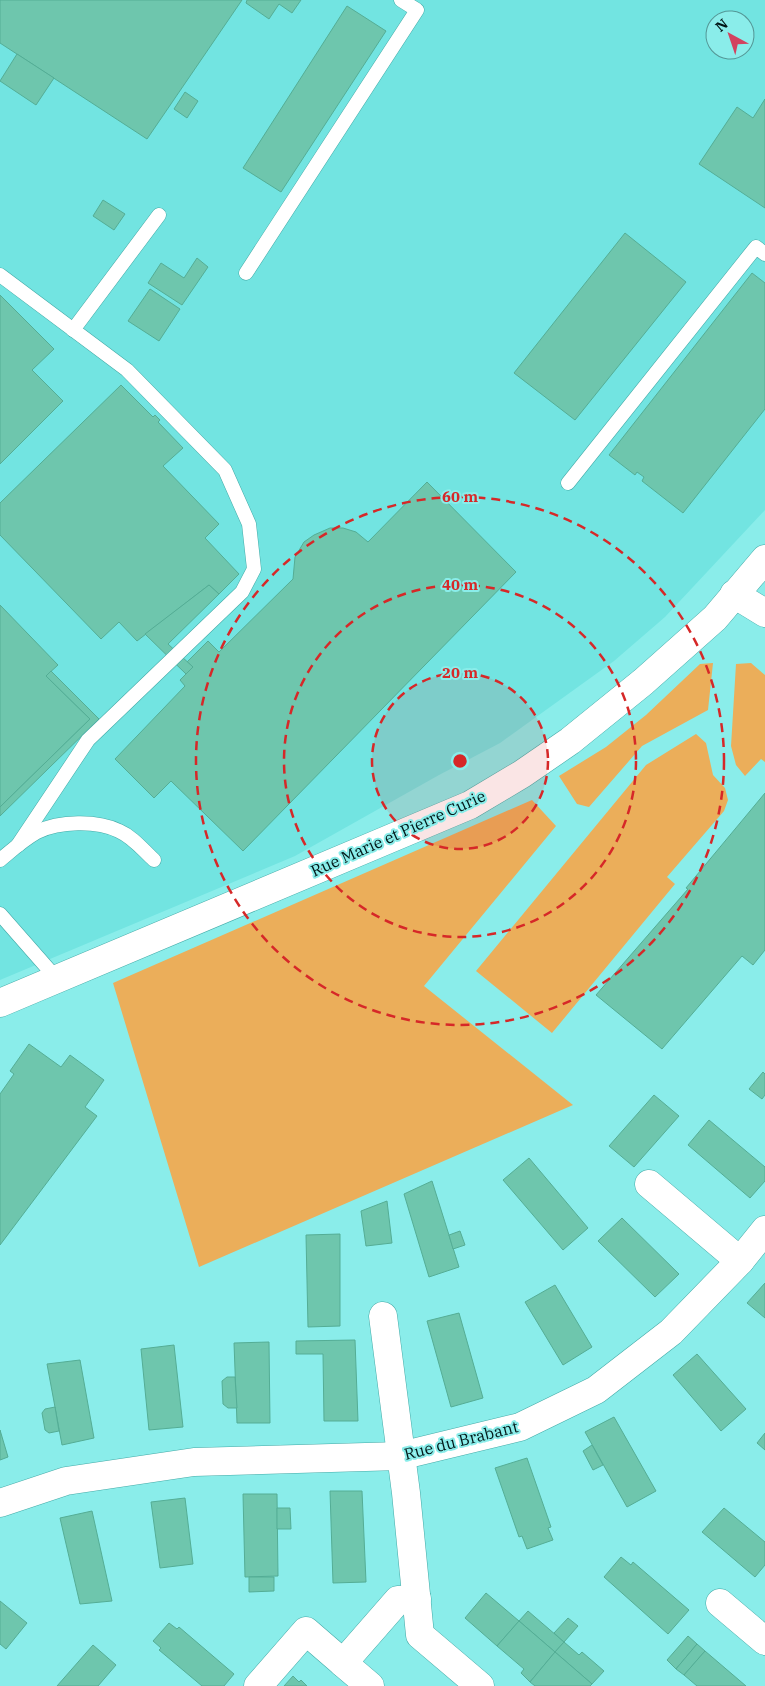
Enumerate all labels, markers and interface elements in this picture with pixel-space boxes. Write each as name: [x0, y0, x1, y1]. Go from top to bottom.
north arrow: [705, 10, 755, 60]
text: N: [712, 15, 732, 35]
text: 60 m: [442, 487, 478, 506]
text: 40 m: [442, 575, 478, 594]
text: 20 m: [442, 663, 478, 682]
centre of rings: [451, 752, 469, 770]
street label: Rue Marie et Pierre Curie: [308, 785, 488, 881]
street label: Rue du Brabant: [402, 1416, 520, 1464]

